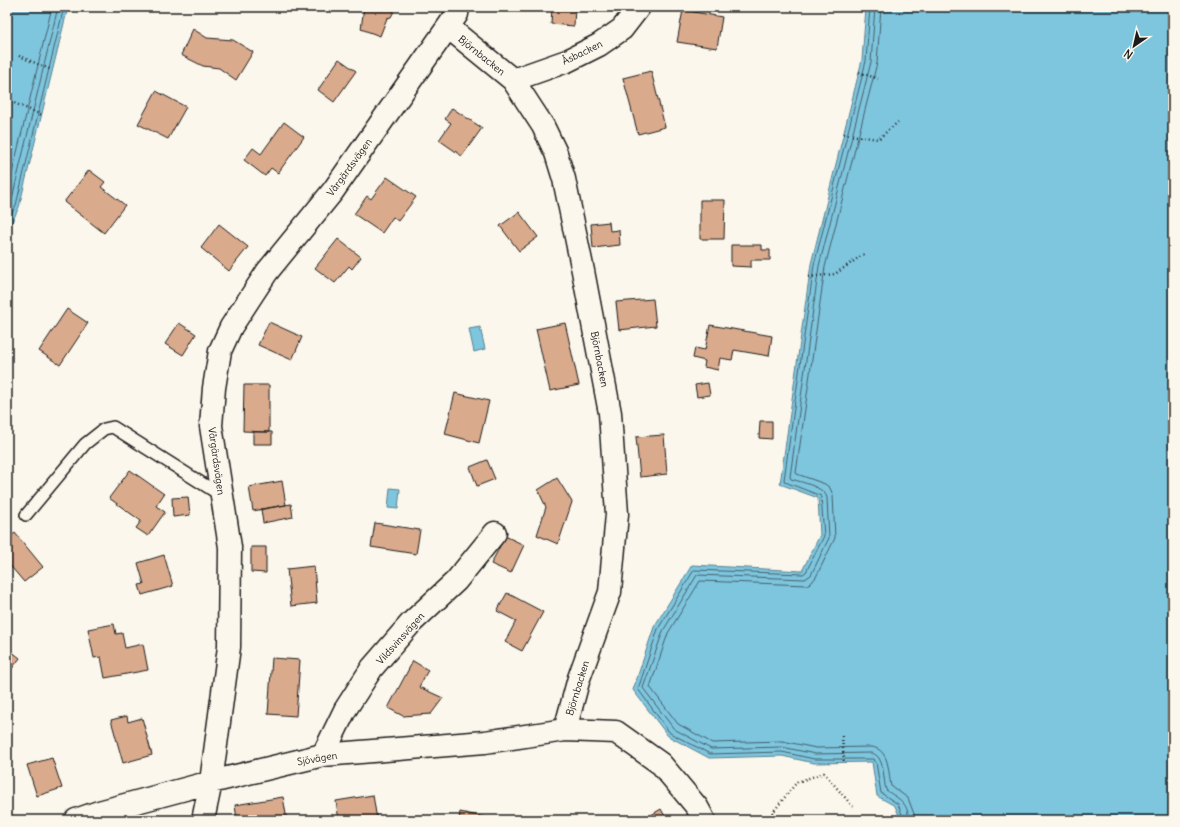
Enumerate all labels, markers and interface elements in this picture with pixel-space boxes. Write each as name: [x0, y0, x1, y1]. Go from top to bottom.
north arrow: [1114, 26, 1154, 66]
street label: Björnbacken: [456, 32, 508, 78]
street label: Åsbacken: [560, 37, 605, 68]
text: N: [1121, 46, 1135, 62]
street label: Vårgärdsvägen: [324, 136, 375, 199]
street label: Björnbacken: [588, 330, 611, 388]
street label: Vårgärdsvägen: [205, 426, 228, 496]
street label: Vildsvinsvägen: [374, 609, 427, 667]
street label: Björnbacken: [563, 659, 592, 717]
street label: Sjövägen: [296, 749, 338, 768]

